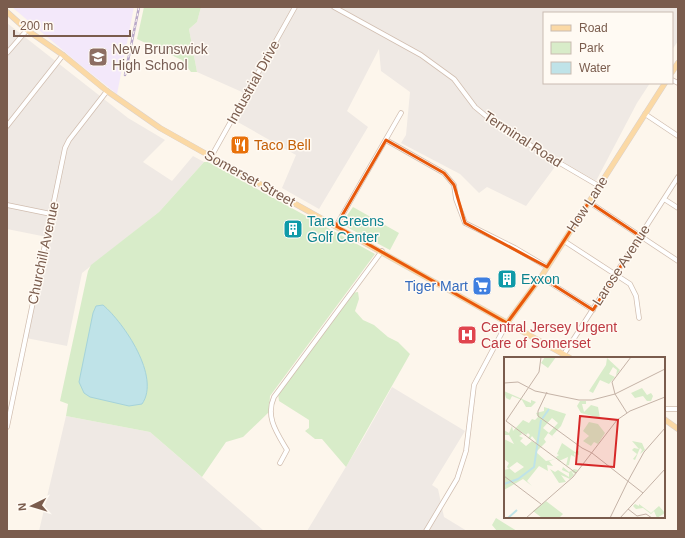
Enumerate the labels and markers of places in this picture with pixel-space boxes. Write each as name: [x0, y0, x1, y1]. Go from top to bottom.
place label: New Brunswick High School: [112, 41, 209, 73]
school or university icon: New Brunswick High School: [87, 46, 109, 68]
restaurant icon: Taco Bell: [229, 134, 251, 156]
place label: Taco Bell: [254, 137, 311, 153]
place label: Tara Greens Golf Center: [307, 213, 384, 245]
building icon: Tara Greens Golf Center: [282, 218, 304, 240]
building icon: Exxon: [496, 268, 518, 290]
place label: Exxon: [521, 271, 560, 287]
supermarket icon: Tiger Mart: [471, 275, 493, 297]
place label: Tiger Mart: [405, 278, 468, 294]
place label: Central Jersey Urgent Care of Somerset: [481, 319, 617, 351]
hospital icon: Central Jersey Urgent Care of Somerset: [456, 324, 478, 346]

